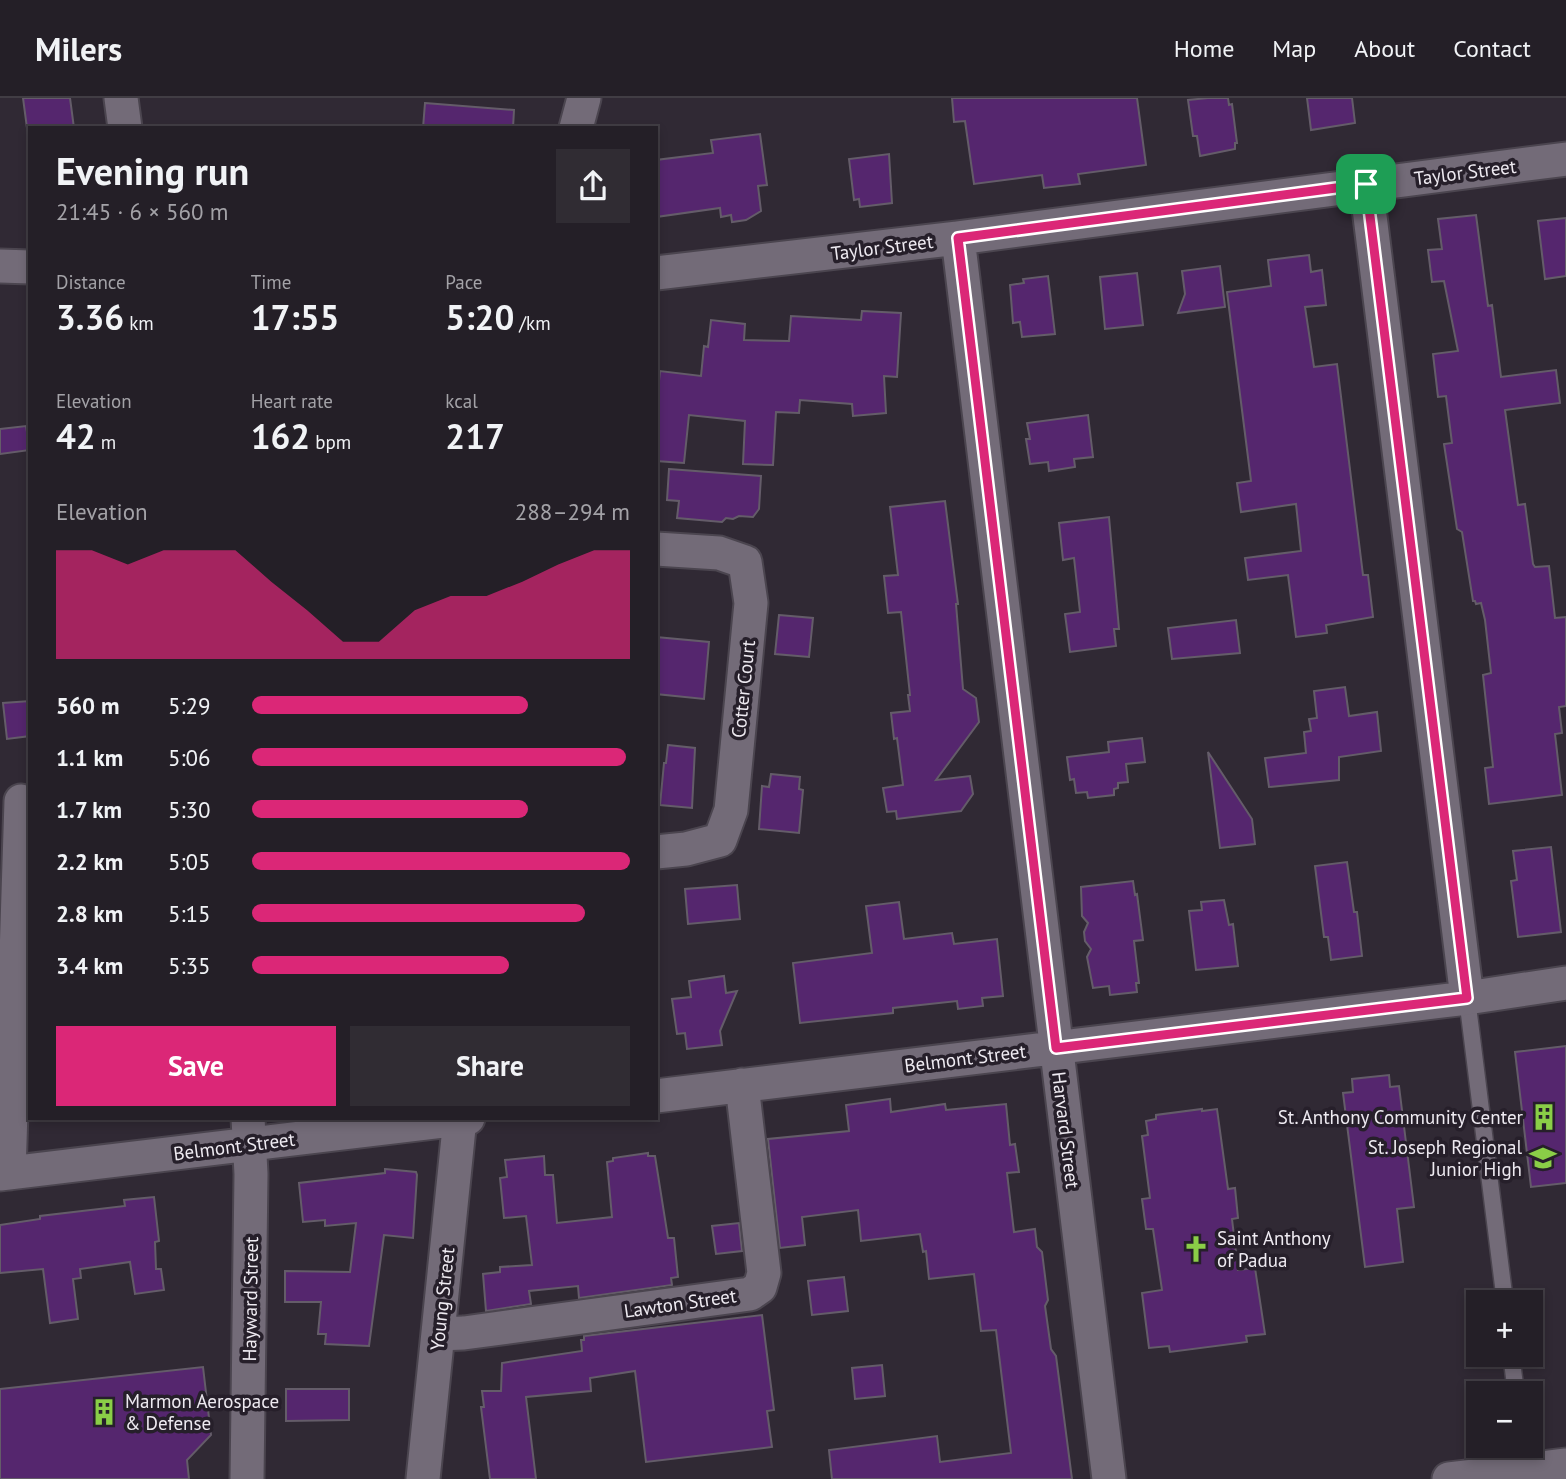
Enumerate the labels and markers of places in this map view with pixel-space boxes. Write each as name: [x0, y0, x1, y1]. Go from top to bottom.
pin: [1336, 154, 1396, 214]
building icon: St. Anthony Community Center: [1529, 1102, 1559, 1132]
place label: St. Anthony Community Center: [1278, 1105, 1524, 1129]
place label: St. Joseph Regional Junior High: [1368, 1135, 1522, 1181]
school or university icon: St. Joseph Regional Junior High: [1528, 1143, 1558, 1173]
place label: Saint Anthony of Padua: [1217, 1226, 1331, 1272]
church icon: Saint Anthony of Padua: [1181, 1234, 1211, 1264]
place label: Marmon Aerospace & Defense: [125, 1389, 279, 1435]
building icon: Marmon Aerospace & Defense: [89, 1397, 119, 1427]

